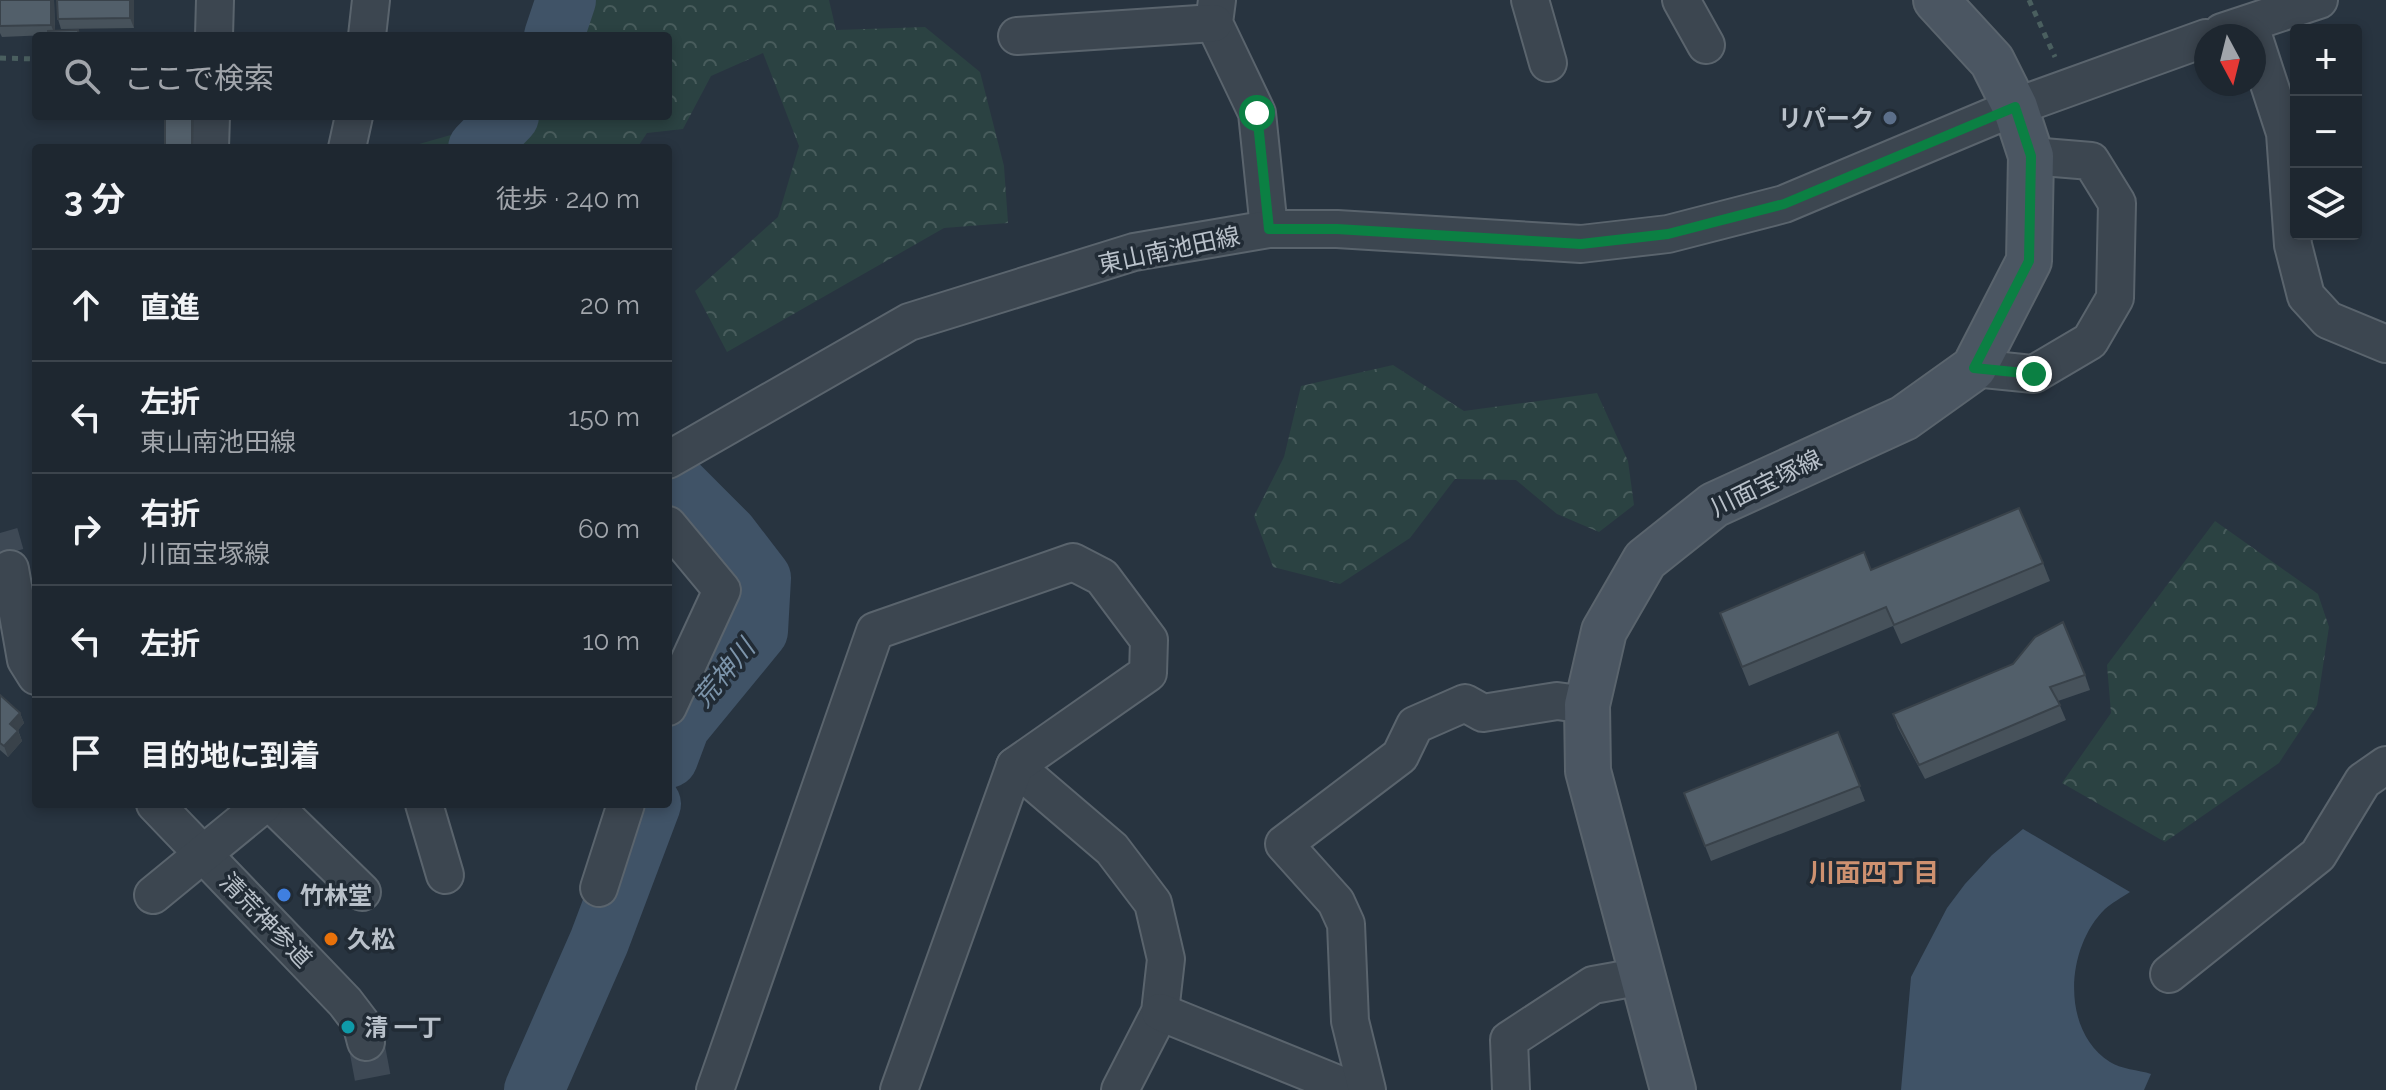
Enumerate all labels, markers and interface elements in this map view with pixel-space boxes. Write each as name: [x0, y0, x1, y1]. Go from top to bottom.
north arrow: [2194, 24, 2266, 96]
map controls: [2290, 24, 2362, 240]
button: +: [2290, 24, 2362, 96]
search box: [32, 32, 672, 120]
icon: search: [60, 54, 104, 98]
text: ここで検索: [124, 61, 274, 96]
route start: [1239, 95, 1275, 131]
button: −: [2290, 96, 2362, 168]
place label: リパーク: [1778, 104, 1874, 133]
marker: リパーク: [1881, 109, 1899, 127]
button: layers: [2290, 168, 2362, 240]
text: 3 分: [64, 179, 125, 219]
text: 徒歩 · 240 m: [496, 184, 640, 214]
street label: 東山南池田線: [1096, 221, 1242, 279]
icon: ahead: [64, 283, 108, 327]
text: 直進: [140, 290, 200, 325]
text: 20 m: [580, 290, 640, 320]
route end: [2016, 356, 2052, 392]
text: 左折: [140, 384, 200, 419]
icon: left: [64, 395, 108, 439]
text: 150 m: [568, 402, 640, 432]
text: 東山南池田線: [140, 427, 296, 457]
street label: 川面宝塚線: [1706, 444, 1826, 522]
text: 右折: [140, 496, 200, 531]
icon: right: [64, 507, 108, 551]
text: 60 m: [578, 514, 640, 544]
text: 川面宝塚線: [140, 539, 270, 569]
icon: left: [64, 619, 108, 663]
text: 左折: [140, 626, 200, 661]
text: 10 m: [582, 626, 640, 656]
water label: 荒神川: [687, 631, 762, 713]
icon: arrive: [64, 731, 108, 775]
text: 目的地に到着: [140, 738, 320, 773]
district label: 川面四丁目: [1809, 858, 1939, 888]
street label: 清荒神参道: [214, 867, 318, 973]
place label: 竹林堂: [300, 881, 372, 910]
marker: 竹林堂: [275, 886, 293, 904]
place label: 久松: [347, 925, 395, 954]
marker: 久松: [322, 930, 340, 948]
place label: 清 一丁: [364, 1013, 442, 1042]
marker: 清 一丁: [339, 1018, 357, 1036]

